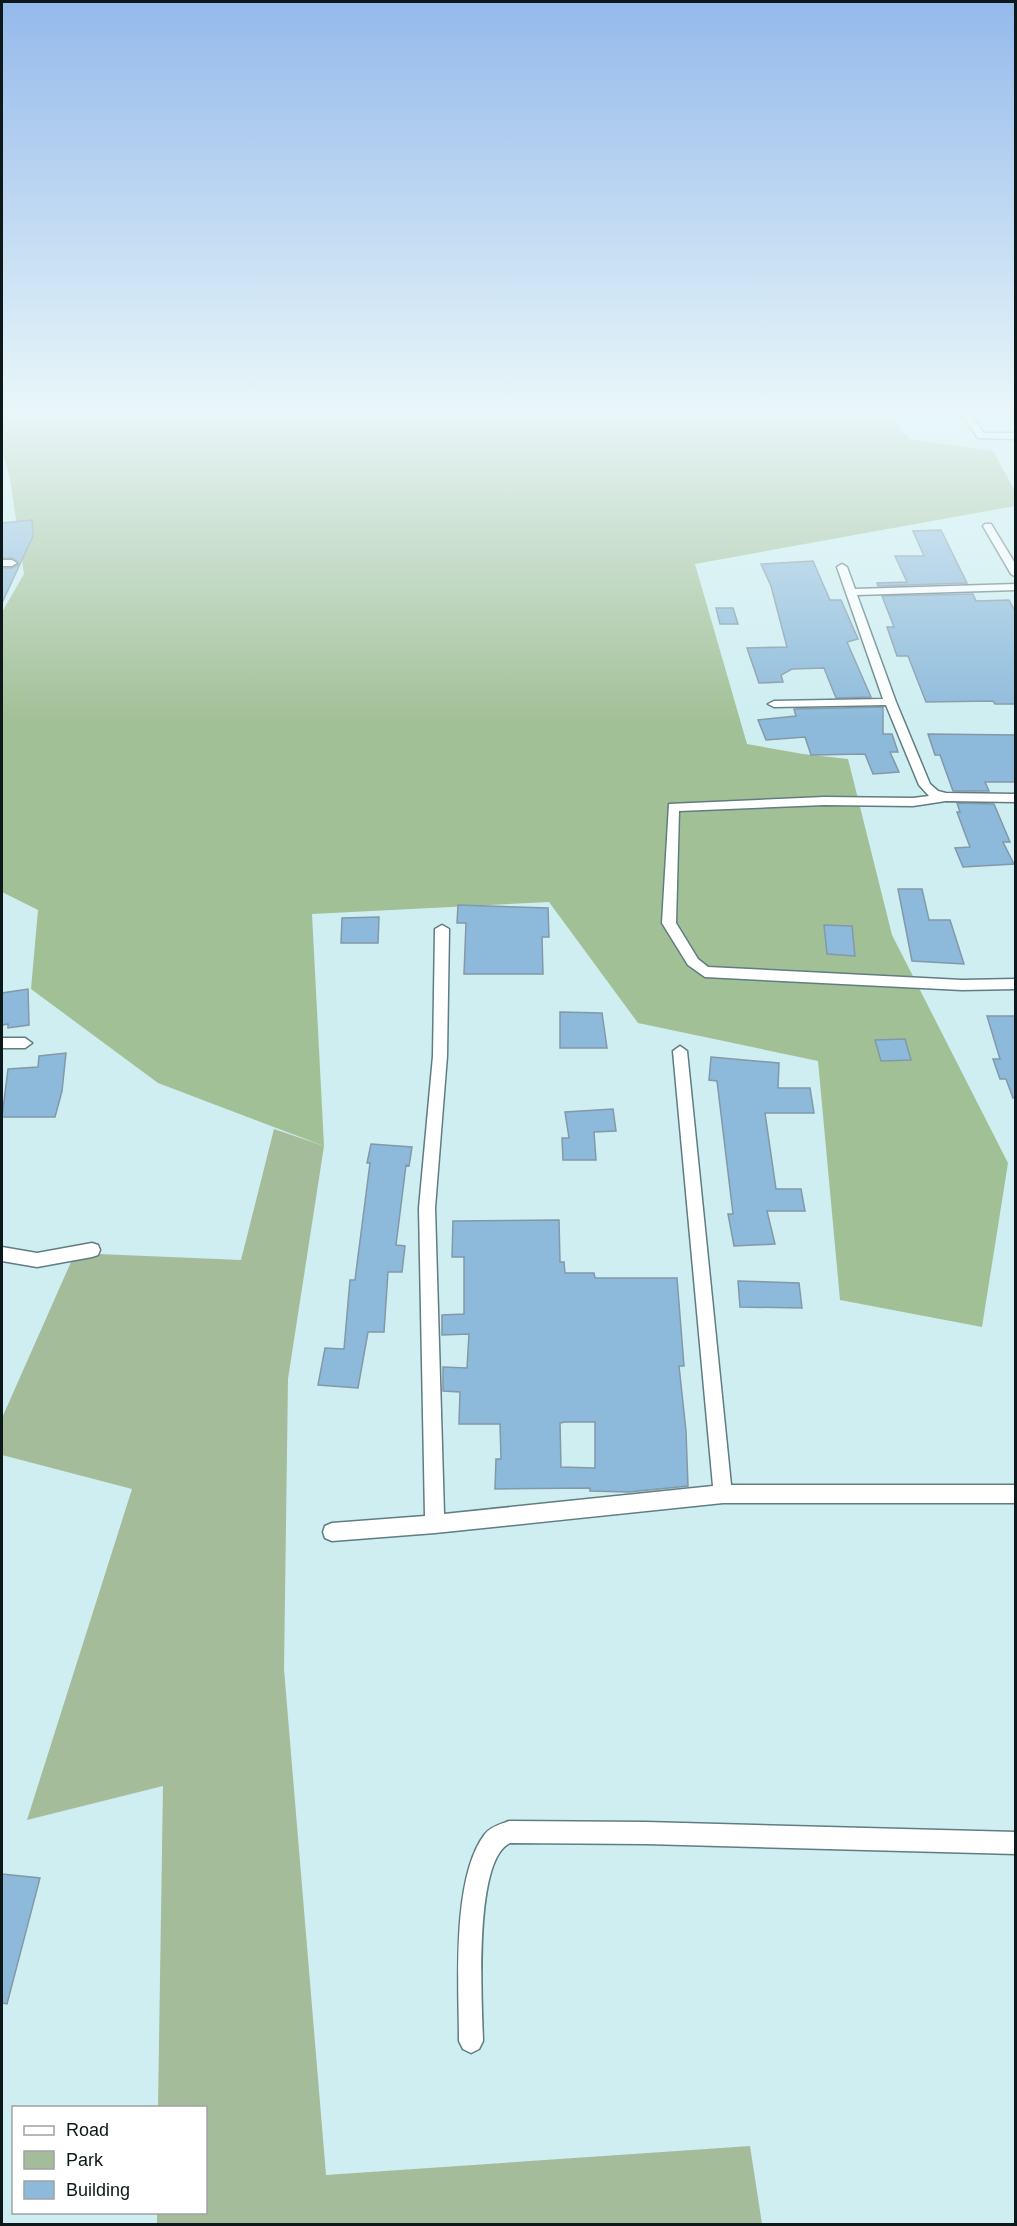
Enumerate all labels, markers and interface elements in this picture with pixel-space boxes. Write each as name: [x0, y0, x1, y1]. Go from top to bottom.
legend: [12, 2106, 207, 2214]
text: Road: [66, 2120, 109, 2140]
text: Park: [66, 2150, 104, 2170]
text: Building: [66, 2180, 130, 2200]

